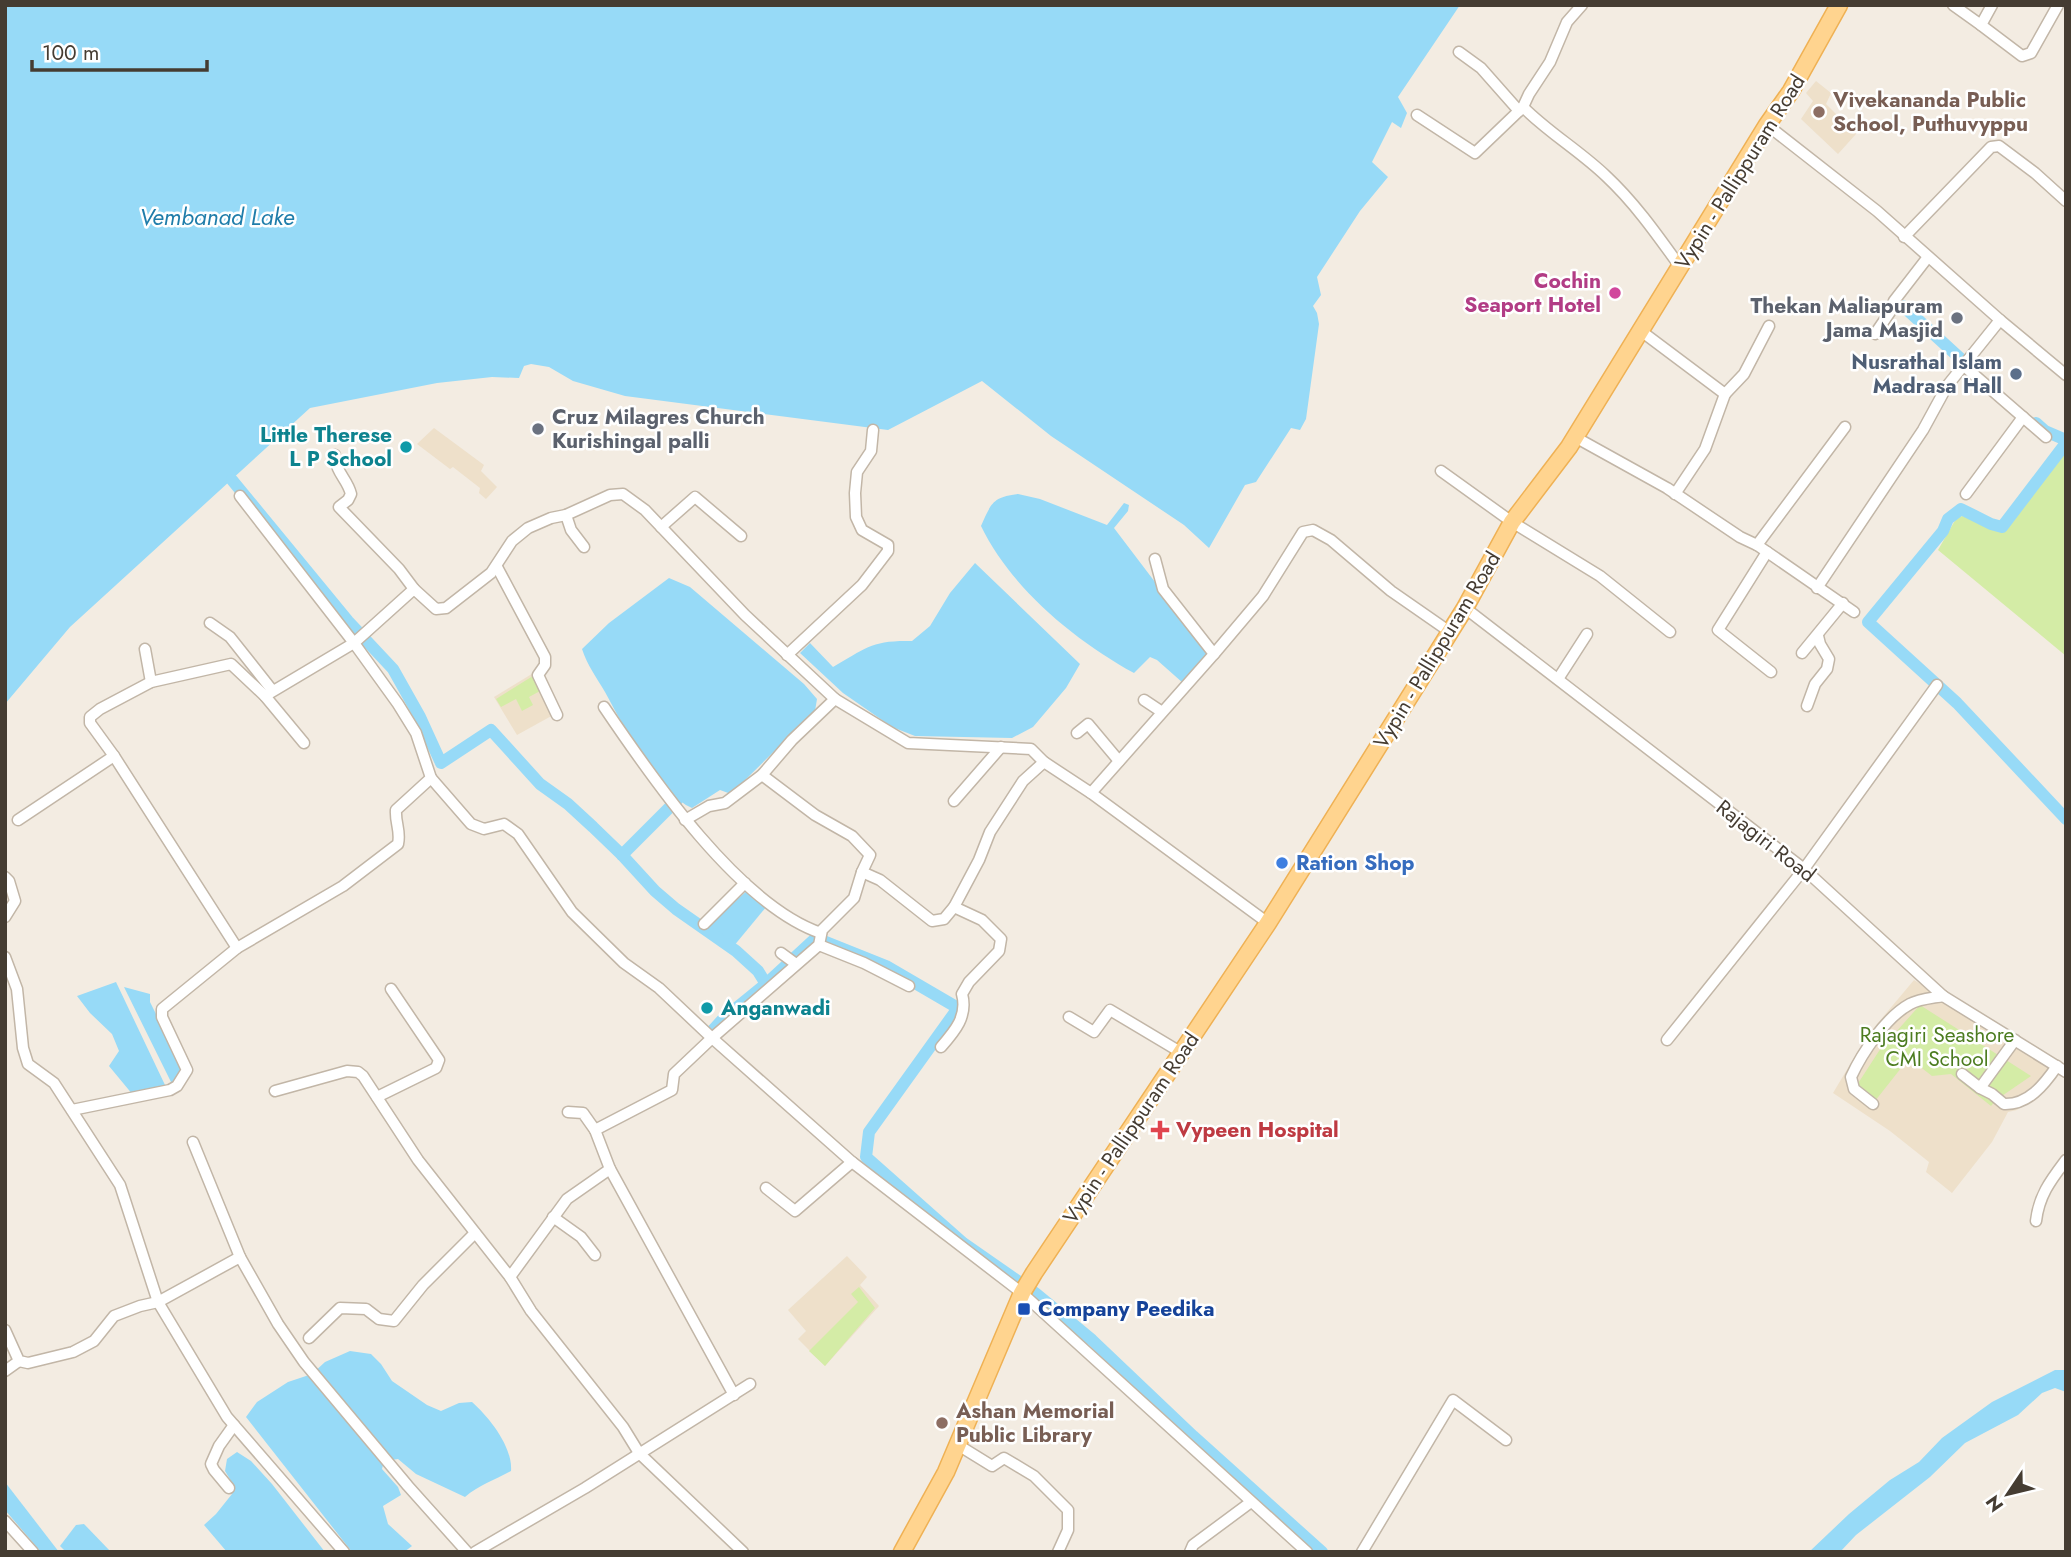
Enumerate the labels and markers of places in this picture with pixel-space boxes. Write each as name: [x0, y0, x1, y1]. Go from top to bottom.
place label: Vivekananda Public School, Puthuvyppu: [1832, 85, 2028, 139]
marker: Vivekananda Public School, Puthuvyppu: [1811, 104, 1827, 120]
place label: Cochin Seaport Hotel: [1464, 266, 1601, 320]
marker: Cochin Seaport Hotel: [1607, 285, 1623, 301]
place label: Thekan Maliapuram Jama Masjid: [1750, 291, 1943, 345]
marker: Thekan Maliapuram Jama Masjid: [1949, 310, 1965, 326]
place label: Nusrathal Islam Madrasa Hall: [1851, 347, 2002, 401]
marker: Nusrathal Islam Madrasa Hall: [2008, 366, 2024, 382]
place label: Cruz Milagres Church Kurishingal palli: [552, 402, 765, 456]
place label: Little Therese L P School: [260, 420, 392, 474]
marker: Cruz Milagres Church Kurishingal palli: [530, 421, 546, 437]
marker: Little Therese L P School: [398, 439, 414, 455]
place label: Ration Shop: [1296, 848, 1415, 878]
marker: Ration Shop: [1274, 855, 1290, 871]
place label: Anganwadi: [720, 993, 831, 1023]
marker: Anganwadi: [699, 1000, 715, 1016]
place label: Vypeen Hospital: [1175, 1115, 1339, 1145]
marker: Vypeen Hospital: [1150, 1120, 1170, 1140]
place label: Company Peedika: [1038, 1294, 1215, 1324]
marker: Company Peedika: [1016, 1301, 1032, 1317]
place label: Ashan Memorial Public Library: [955, 1396, 1114, 1450]
marker: Ashan Memorial Public Library: [934, 1415, 950, 1431]

